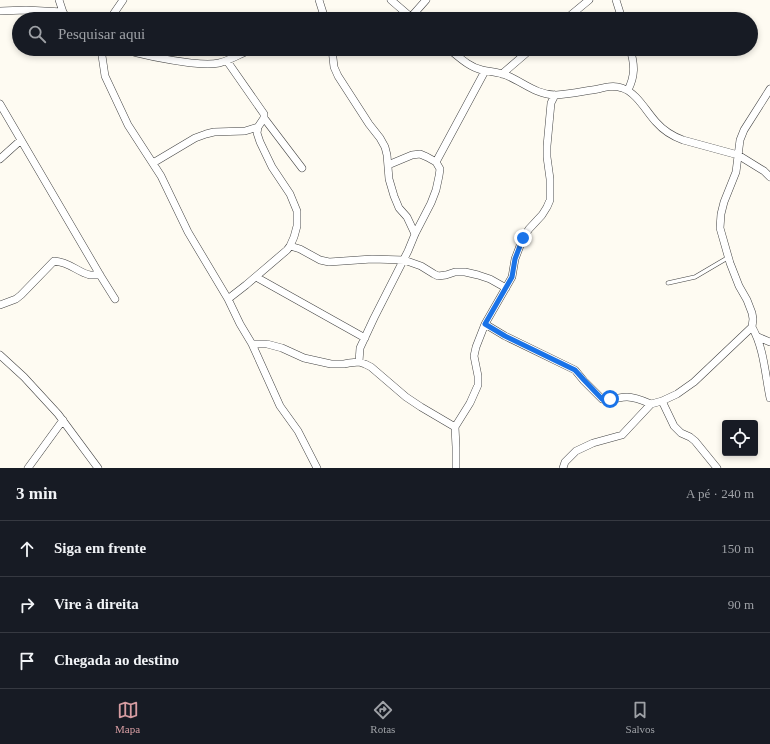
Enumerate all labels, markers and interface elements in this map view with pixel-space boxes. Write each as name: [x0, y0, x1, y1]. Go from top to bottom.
search box: [12, 12, 758, 56]
icon: search: [26, 23, 48, 45]
text: Pesquisar aqui: [58, 26, 145, 42]
route end: [514, 229, 532, 247]
route start: [601, 390, 619, 408]
map controls: [722, 420, 758, 456]
button: locate: [722, 420, 758, 456]
text: 3 min: [16, 484, 57, 503]
text: A pé · 240 m: [686, 486, 754, 501]
icon: ahead: [16, 538, 38, 560]
text: Siga em frente: [54, 540, 146, 556]
text: 150 m: [721, 541, 754, 556]
icon: right: [16, 594, 38, 616]
text: Vire à direita: [54, 596, 139, 612]
text: 90 m: [728, 597, 754, 612]
icon: arrive: [16, 650, 38, 672]
text: Chegada ao destino: [54, 652, 179, 668]
tab: Mapa: [115, 699, 140, 735]
tab: Rotas: [370, 699, 395, 735]
tab: Salvos: [626, 699, 655, 735]

